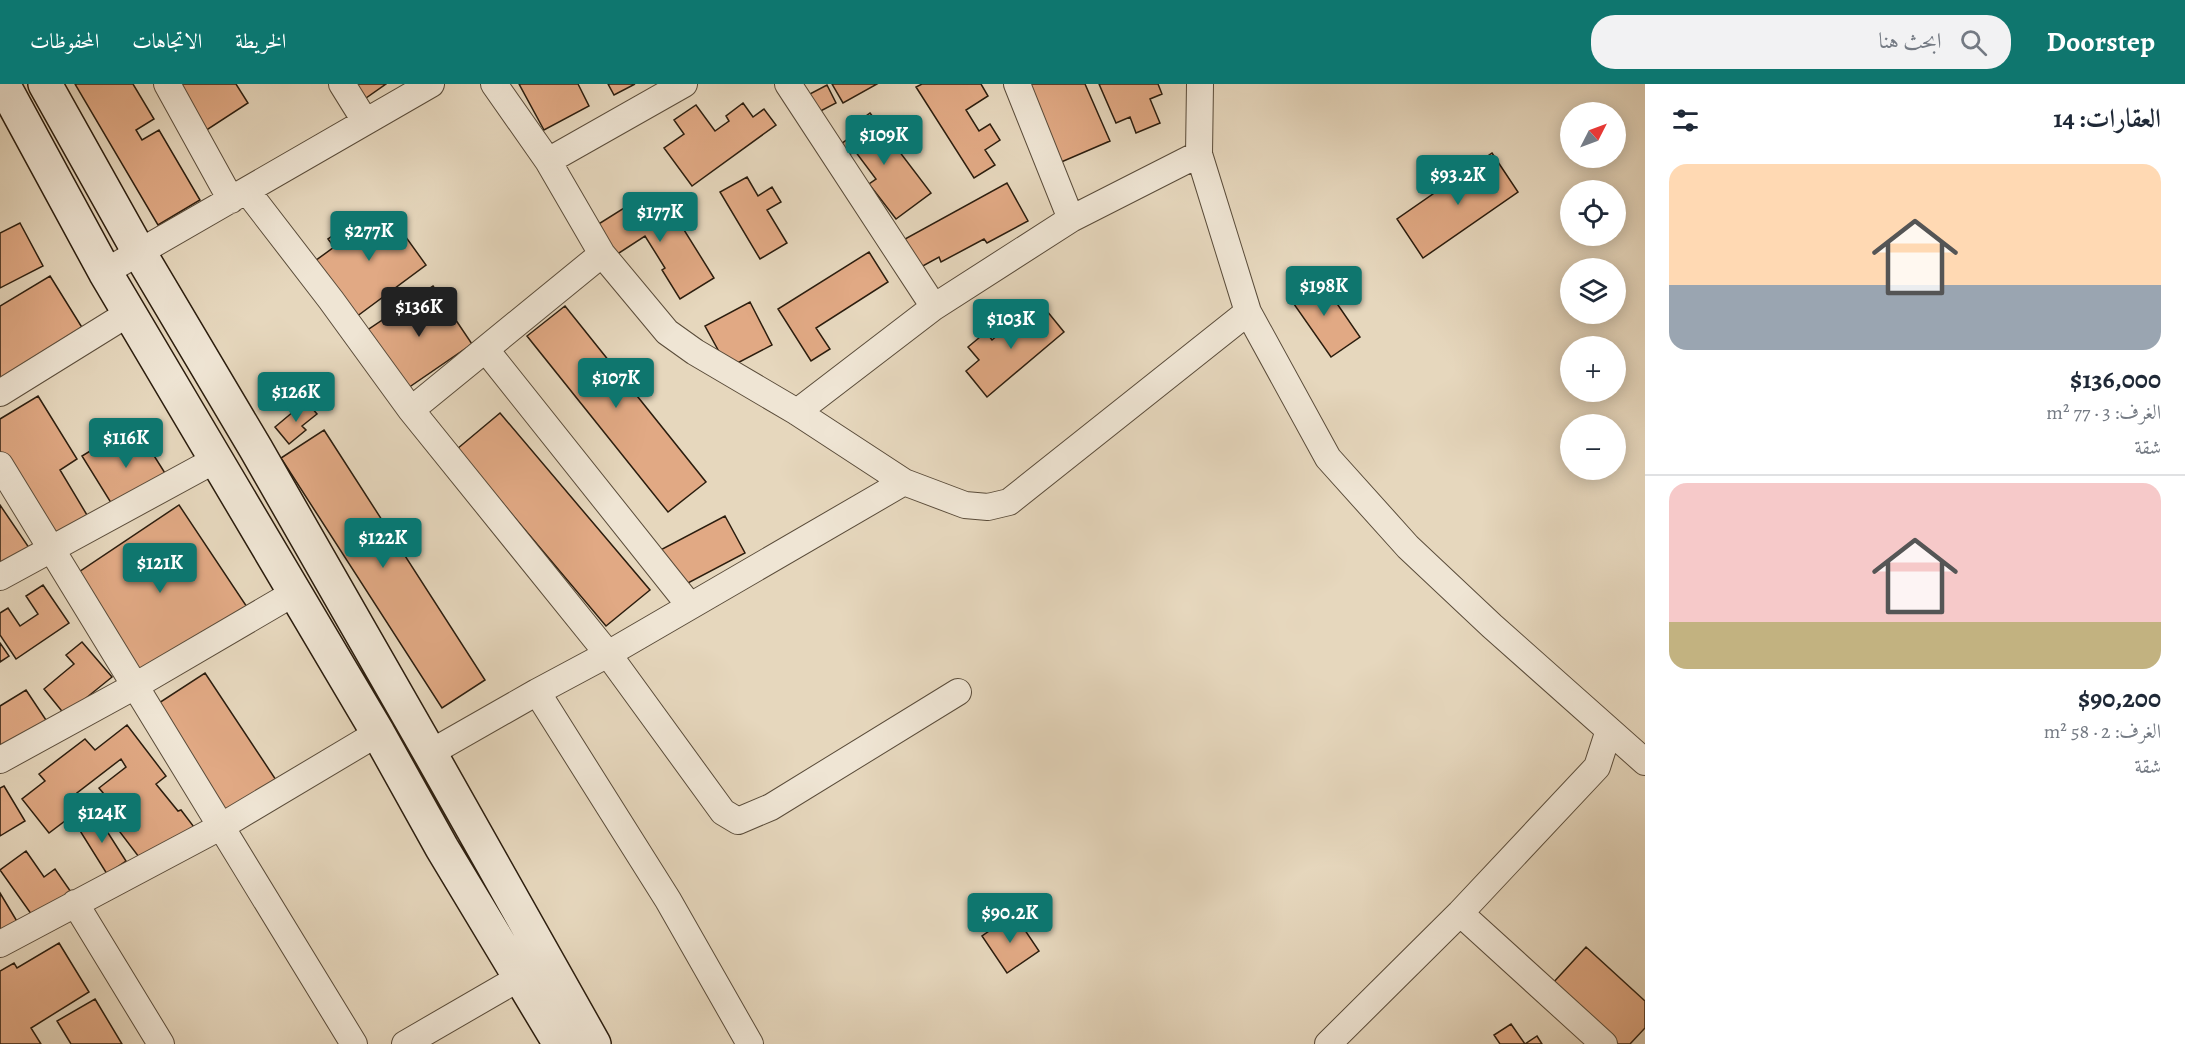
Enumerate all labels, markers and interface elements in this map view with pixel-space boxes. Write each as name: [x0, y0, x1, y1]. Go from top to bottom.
search box: [1591, 15, 2011, 69]
text: Doorstep: [2047, 23, 2155, 61]
text: ابحث هنا: [1879, 26, 1942, 56]
icon: search: [1957, 26, 1990, 59]
text: المحفوظات: [30, 27, 99, 55]
text: الاتجاهات: [132, 27, 202, 55]
text: الخريطة: [235, 27, 286, 55]
text: العقارات: 14: [2053, 101, 2161, 136]
north arrow: [1560, 102, 1626, 168]
map controls: [1560, 102, 1626, 480]
icon: filters: [1669, 104, 1702, 137]
pin: $109K: [842, 115, 926, 166]
text: $109K: [860, 121, 908, 148]
pin: $93.2K: [1409, 155, 1507, 206]
text: $93.2K: [1430, 161, 1486, 188]
button: locate: [1560, 180, 1626, 246]
pin: $177K: [618, 192, 702, 243]
text: $177K: [637, 198, 683, 225]
icon: home: [1861, 203, 1969, 311]
pin: $277K: [327, 211, 411, 262]
text: $277K: [344, 217, 394, 244]
button: layers: [1560, 258, 1626, 324]
pin: $198K: [1282, 266, 1366, 317]
text: $198K: [1300, 272, 1348, 299]
pin: $136K: [377, 287, 461, 338]
text: $136K: [395, 293, 443, 320]
pin: $103K: [969, 299, 1053, 350]
text: $103K: [987, 305, 1035, 332]
button: +: [1560, 336, 1626, 402]
pin: $107K: [574, 358, 658, 409]
text: $136,000: [2070, 362, 2161, 397]
text: $107K: [592, 364, 640, 391]
pin: $126K: [254, 372, 338, 423]
text: $126K: [272, 378, 320, 405]
text: الغرف: 3 · 77 m²: [2046, 399, 2161, 426]
button: −: [1560, 414, 1626, 480]
pin: $116K: [84, 418, 168, 469]
text: $116K: [103, 424, 149, 451]
text: شقة: [2135, 434, 2161, 461]
pin: $122K: [341, 518, 425, 569]
icon: home: [1861, 522, 1969, 630]
text: $122K: [359, 524, 407, 551]
pin: $121K: [118, 543, 202, 594]
text: $121K: [137, 549, 183, 576]
text: $90,200: [2078, 681, 2161, 716]
text: الغرف: 2 · 58 m²: [2044, 718, 2161, 745]
text: شقة: [2135, 753, 2161, 780]
pin: $124K: [60, 793, 144, 844]
text: $124K: [78, 799, 126, 826]
pin: $90.2K: [961, 893, 1059, 944]
text: $90.2K: [982, 899, 1038, 926]

